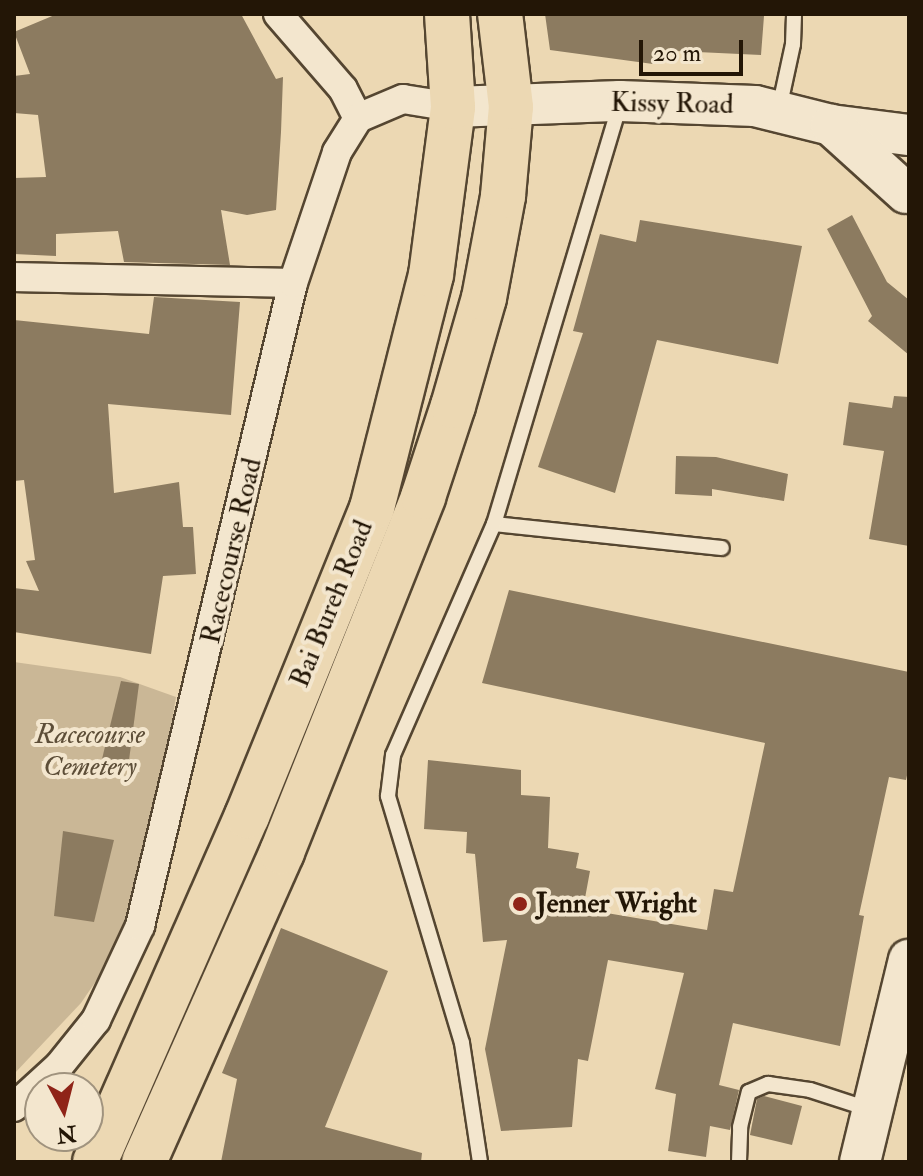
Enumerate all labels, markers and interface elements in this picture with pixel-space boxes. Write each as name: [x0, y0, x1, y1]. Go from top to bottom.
scale bar: [643, 24, 747, 74]
text: 20 m: [653, 38, 701, 69]
street label: Kissy Road: [610, 86, 734, 122]
street label: Racecourse Road: [194, 455, 270, 647]
street label: Bai Bureh Road: [283, 516, 381, 692]
park label: Racecourse Cemetery: [35, 718, 145, 784]
place label: Jenner Wright: [536, 887, 697, 921]
marker: Jenner Wright: [511, 895, 529, 913]
north arrow: [24, 1072, 104, 1152]
text: N: [55, 1119, 78, 1149]

